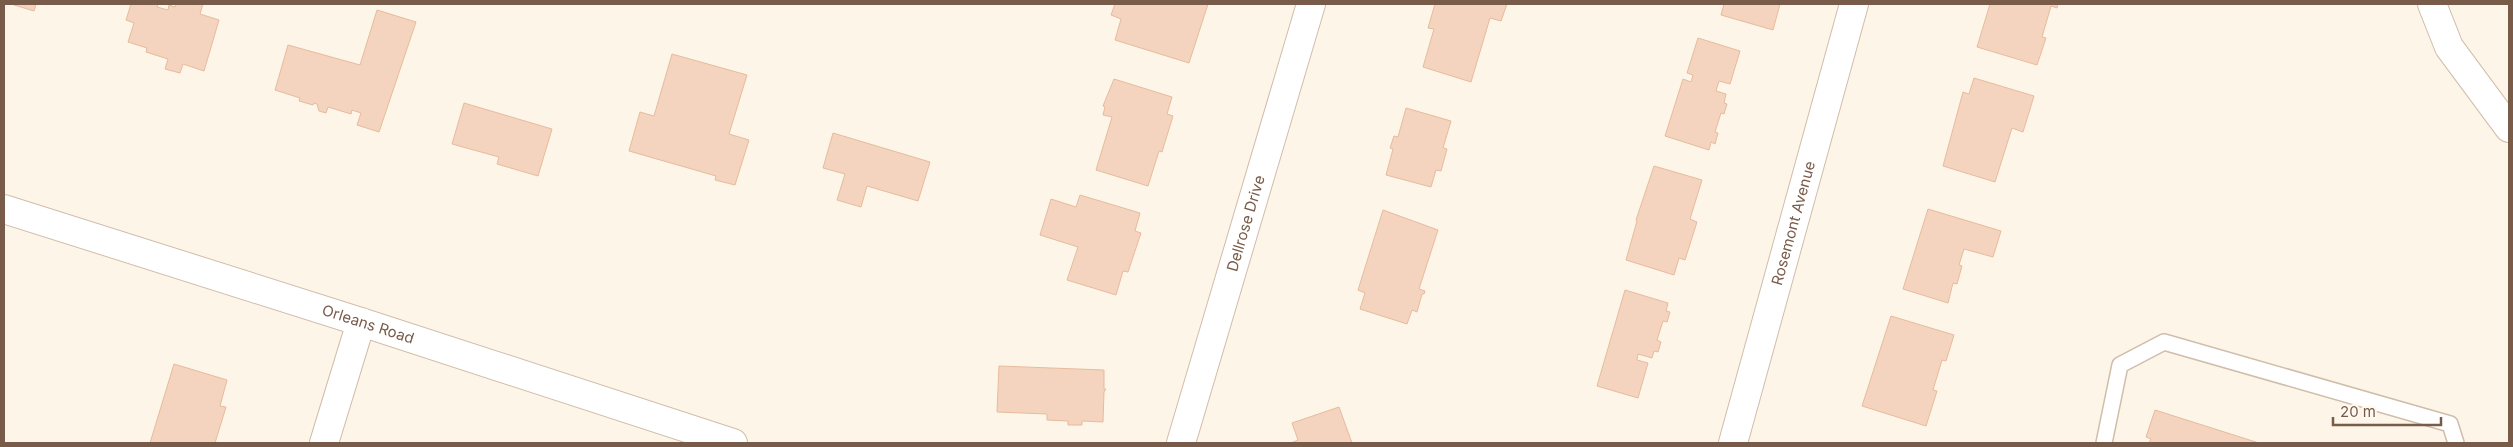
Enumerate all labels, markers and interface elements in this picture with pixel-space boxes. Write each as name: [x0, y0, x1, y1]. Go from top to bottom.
street label: Rosemont Avenue: [1767, 159, 1819, 287]
street label: Dellrose Drive: [1222, 173, 1269, 274]
street label: Orleans Road: [320, 300, 417, 348]
scale bar: [2333, 394, 2440, 426]
text: 20 m: [2340, 402, 2376, 421]

